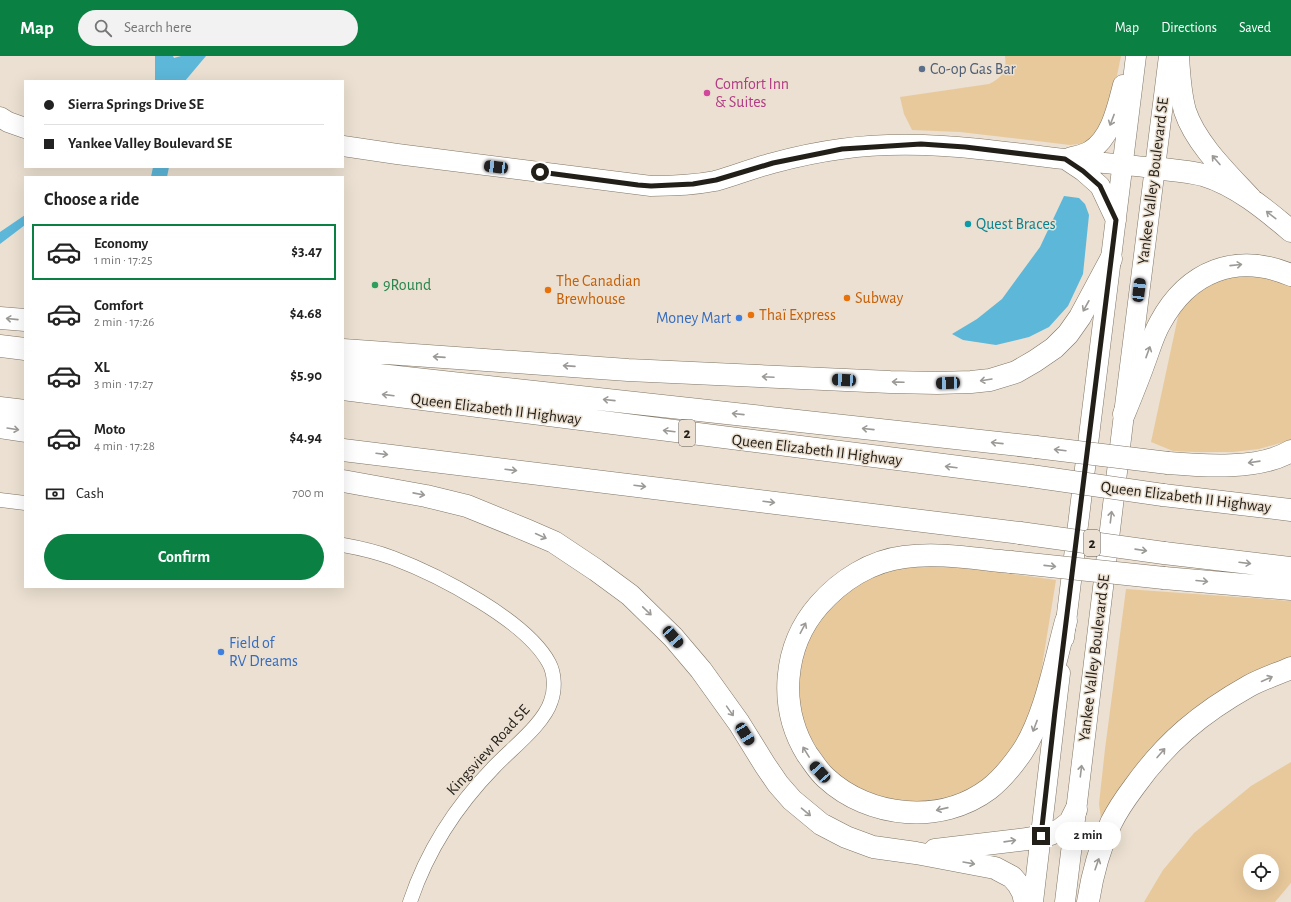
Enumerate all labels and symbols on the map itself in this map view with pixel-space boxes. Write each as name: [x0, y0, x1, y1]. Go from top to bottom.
place label: Co-op Gas Bar: [930, 61, 1017, 77]
marker: Co-op Gas Bar: [917, 64, 927, 74]
place label: Comfort Inn & Suites: [715, 76, 789, 110]
marker: Comfort Inn & Suites: [702, 88, 712, 98]
street label: Yankee Valley Boulevard SE: [1135, 96, 1172, 266]
one-way arrow: [1107, 114, 1115, 126]
one-way arrow: [1211, 154, 1220, 165]
car: [483, 160, 509, 174]
route start: [531, 163, 549, 181]
one-way arrow: [1266, 211, 1277, 219]
place label: Quest Braces: [976, 216, 1056, 233]
marker: Quest Braces: [963, 219, 973, 229]
one-way arrow: [1229, 262, 1242, 269]
place label: The Canadian Brewhouse: [556, 273, 641, 307]
place label: 9Round: [383, 277, 431, 293]
car: [1132, 277, 1146, 303]
marker: 9Round: [370, 280, 380, 290]
marker: The Canadian Brewhouse: [543, 285, 553, 295]
place label: Subway: [855, 290, 903, 307]
marker: Subway: [842, 293, 852, 303]
one-way arrow: [1082, 299, 1090, 311]
place label: Thaï Express: [759, 307, 836, 323]
place label: Money Mart: [656, 310, 731, 327]
marker: Thaï Express: [746, 310, 756, 320]
marker: Money Mart: [734, 313, 744, 323]
one-way arrow: [6, 315, 19, 323]
one-way arrow: [1145, 346, 1153, 358]
one-way arrow: [433, 354, 446, 361]
one-way arrow: [563, 363, 576, 370]
one-way arrow: [762, 373, 775, 380]
car: [832, 373, 856, 387]
one-way arrow: [980, 376, 993, 384]
car: [936, 377, 960, 389]
one-way arrow: [892, 379, 905, 386]
one-way arrow: [381, 391, 394, 399]
street label: Queen Elizabeth II Highway: [410, 391, 582, 428]
one-way arrow: [603, 396, 616, 404]
one-way arrow: [732, 411, 745, 418]
road number: 2: [679, 420, 695, 446]
one-way arrow: [6, 425, 19, 433]
one-way arrow: [862, 425, 875, 433]
one-way arrow: [663, 427, 676, 435]
street label: Queen Elizabeth II Highway: [731, 432, 903, 469]
one-way arrow: [991, 439, 1004, 447]
one-way arrow: [1054, 446, 1067, 454]
one-way arrow: [375, 451, 388, 458]
one-way arrow: [1248, 459, 1261, 466]
one-way arrow: [945, 463, 958, 470]
one-way arrow: [504, 466, 517, 474]
street label: Queen Elizabeth II Highway: [1100, 479, 1272, 516]
one-way arrow: [633, 482, 646, 490]
one-way arrow: [412, 491, 425, 499]
one-way arrow: [762, 498, 775, 506]
one-way arrow: [1108, 511, 1115, 524]
road number: 2: [1084, 530, 1100, 556]
one-way arrow: [535, 533, 547, 541]
one-way arrow: [1134, 546, 1147, 554]
one-way arrow: [1238, 559, 1251, 567]
one-way arrow: [1043, 563, 1056, 570]
street label: Yankee Valley Boulevard SE: [1076, 573, 1113, 743]
one-way arrow: [1195, 578, 1208, 585]
one-way arrow: [642, 607, 652, 616]
one-way arrow: [799, 622, 807, 634]
car: [661, 624, 685, 650]
place label: Field of RV Dreams: [229, 635, 298, 669]
marker: Field of RV Dreams: [216, 647, 226, 657]
one-way arrow: [1260, 674, 1272, 682]
street label: Kingsview Road SE: [443, 701, 533, 798]
one-way arrow: [726, 705, 734, 716]
one-way arrow: [1031, 719, 1039, 731]
car: [734, 721, 756, 747]
one-way arrow: [802, 746, 810, 758]
one-way arrow: [1156, 748, 1165, 758]
car: [808, 759, 832, 785]
one-way arrow: [1077, 765, 1085, 778]
one-way arrow: [936, 805, 949, 813]
one-way arrow: [800, 807, 811, 816]
callout: 2 min: [1055, 822, 1121, 850]
route end: [1032, 827, 1050, 845]
one-way arrow: [1004, 837, 1017, 845]
one-way arrow: [1094, 858, 1101, 871]
one-way arrow: [962, 859, 975, 867]

